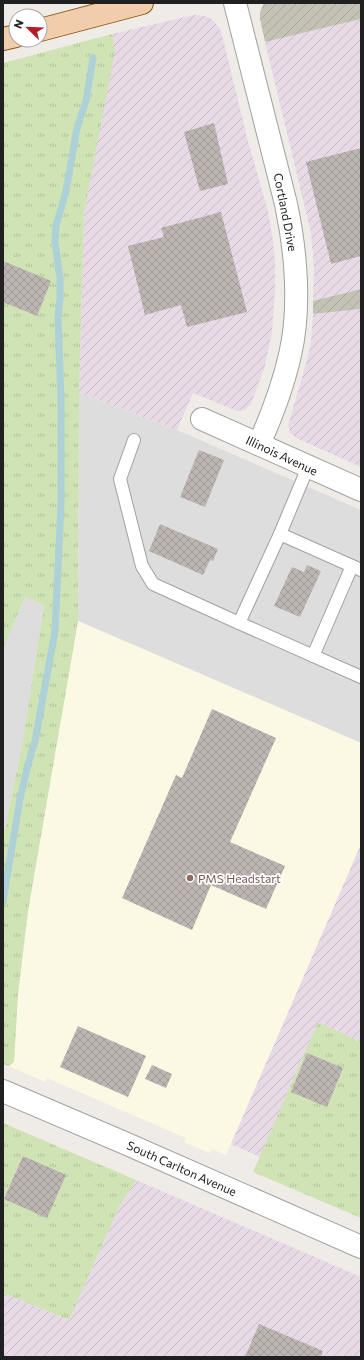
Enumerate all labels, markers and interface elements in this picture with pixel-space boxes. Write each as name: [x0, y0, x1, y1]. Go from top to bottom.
north arrow: [8, 8, 48, 48]
text: N: [11, 18, 26, 30]
street label: Cortland Drive: [272, 172, 300, 252]
street label: Illinois Avenue: [244, 432, 320, 478]
place label: PMS Headstart: [198, 871, 281, 885]
marker: PMS Headstart: [185, 873, 195, 883]
street label: South Carlton Avenue: [125, 1137, 239, 1199]

